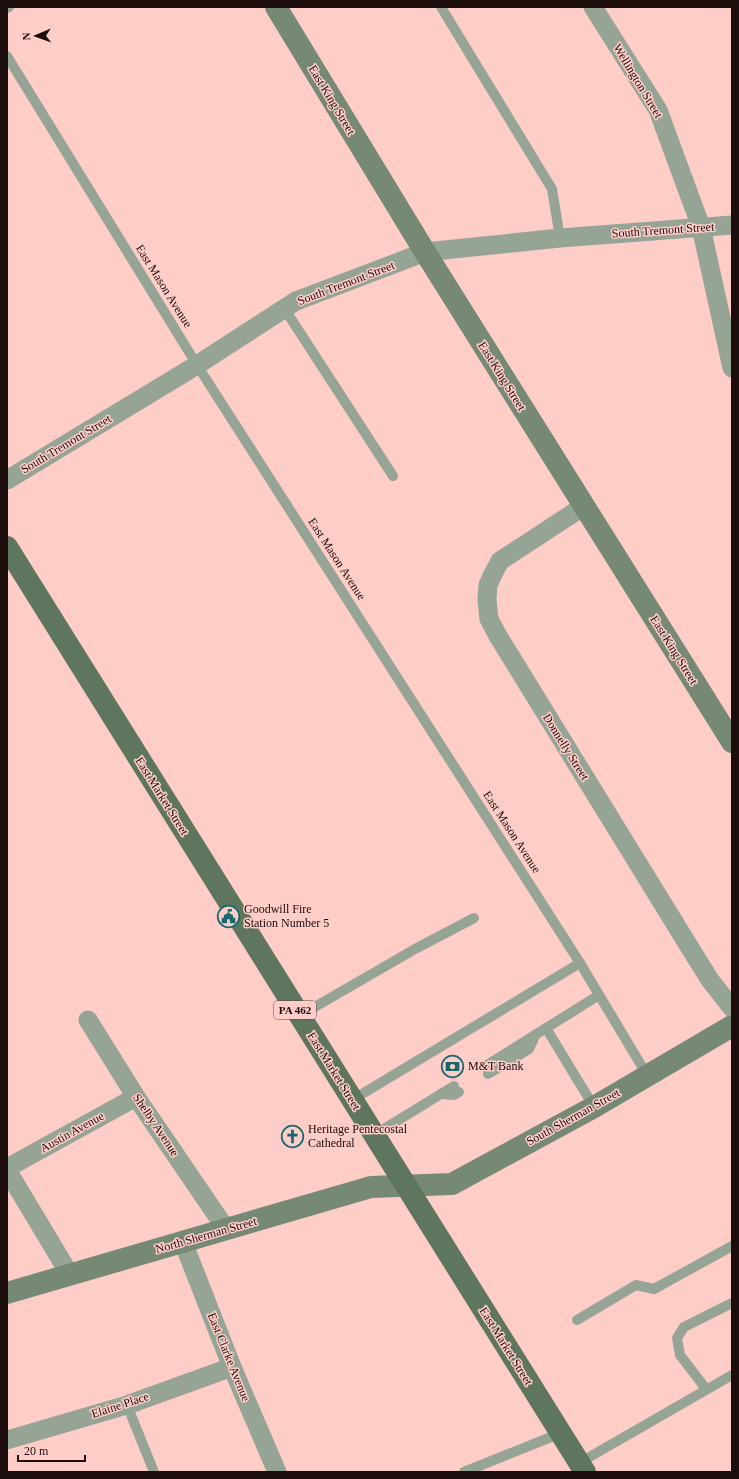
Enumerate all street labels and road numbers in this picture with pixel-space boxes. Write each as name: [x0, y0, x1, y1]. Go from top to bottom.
street label: Wellington Street: [610, 41, 666, 121]
street label: East King Street: [306, 63, 359, 138]
street label: South Tremont Street: [611, 219, 715, 241]
street label: East Mason Avenue: [133, 242, 195, 330]
street label: South Tremont Street: [296, 258, 397, 308]
street label: East King Street: [475, 339, 529, 414]
street label: South Tremont Street: [18, 411, 114, 476]
street label: East Mason Avenue: [305, 515, 369, 603]
street label: East King Street: [647, 613, 701, 688]
street label: Donnelly Street: [540, 711, 592, 783]
street label: East Market Street: [132, 754, 192, 838]
street label: East Mason Avenue: [480, 788, 544, 876]
road number: PA 462: [274, 1001, 316, 1019]
street label: East Market Street: [304, 1029, 364, 1113]
street label: South Sherman Street: [524, 1085, 623, 1148]
street label: Shelby Avenue: [130, 1091, 182, 1159]
street label: Austin Avenue: [38, 1109, 106, 1155]
street label: North Sherman Street: [154, 1214, 259, 1256]
street label: East Market Street: [476, 1304, 536, 1388]
street label: East Clarke Avenue: [205, 1311, 253, 1403]
street label: Elaine Place: [89, 1389, 151, 1421]

